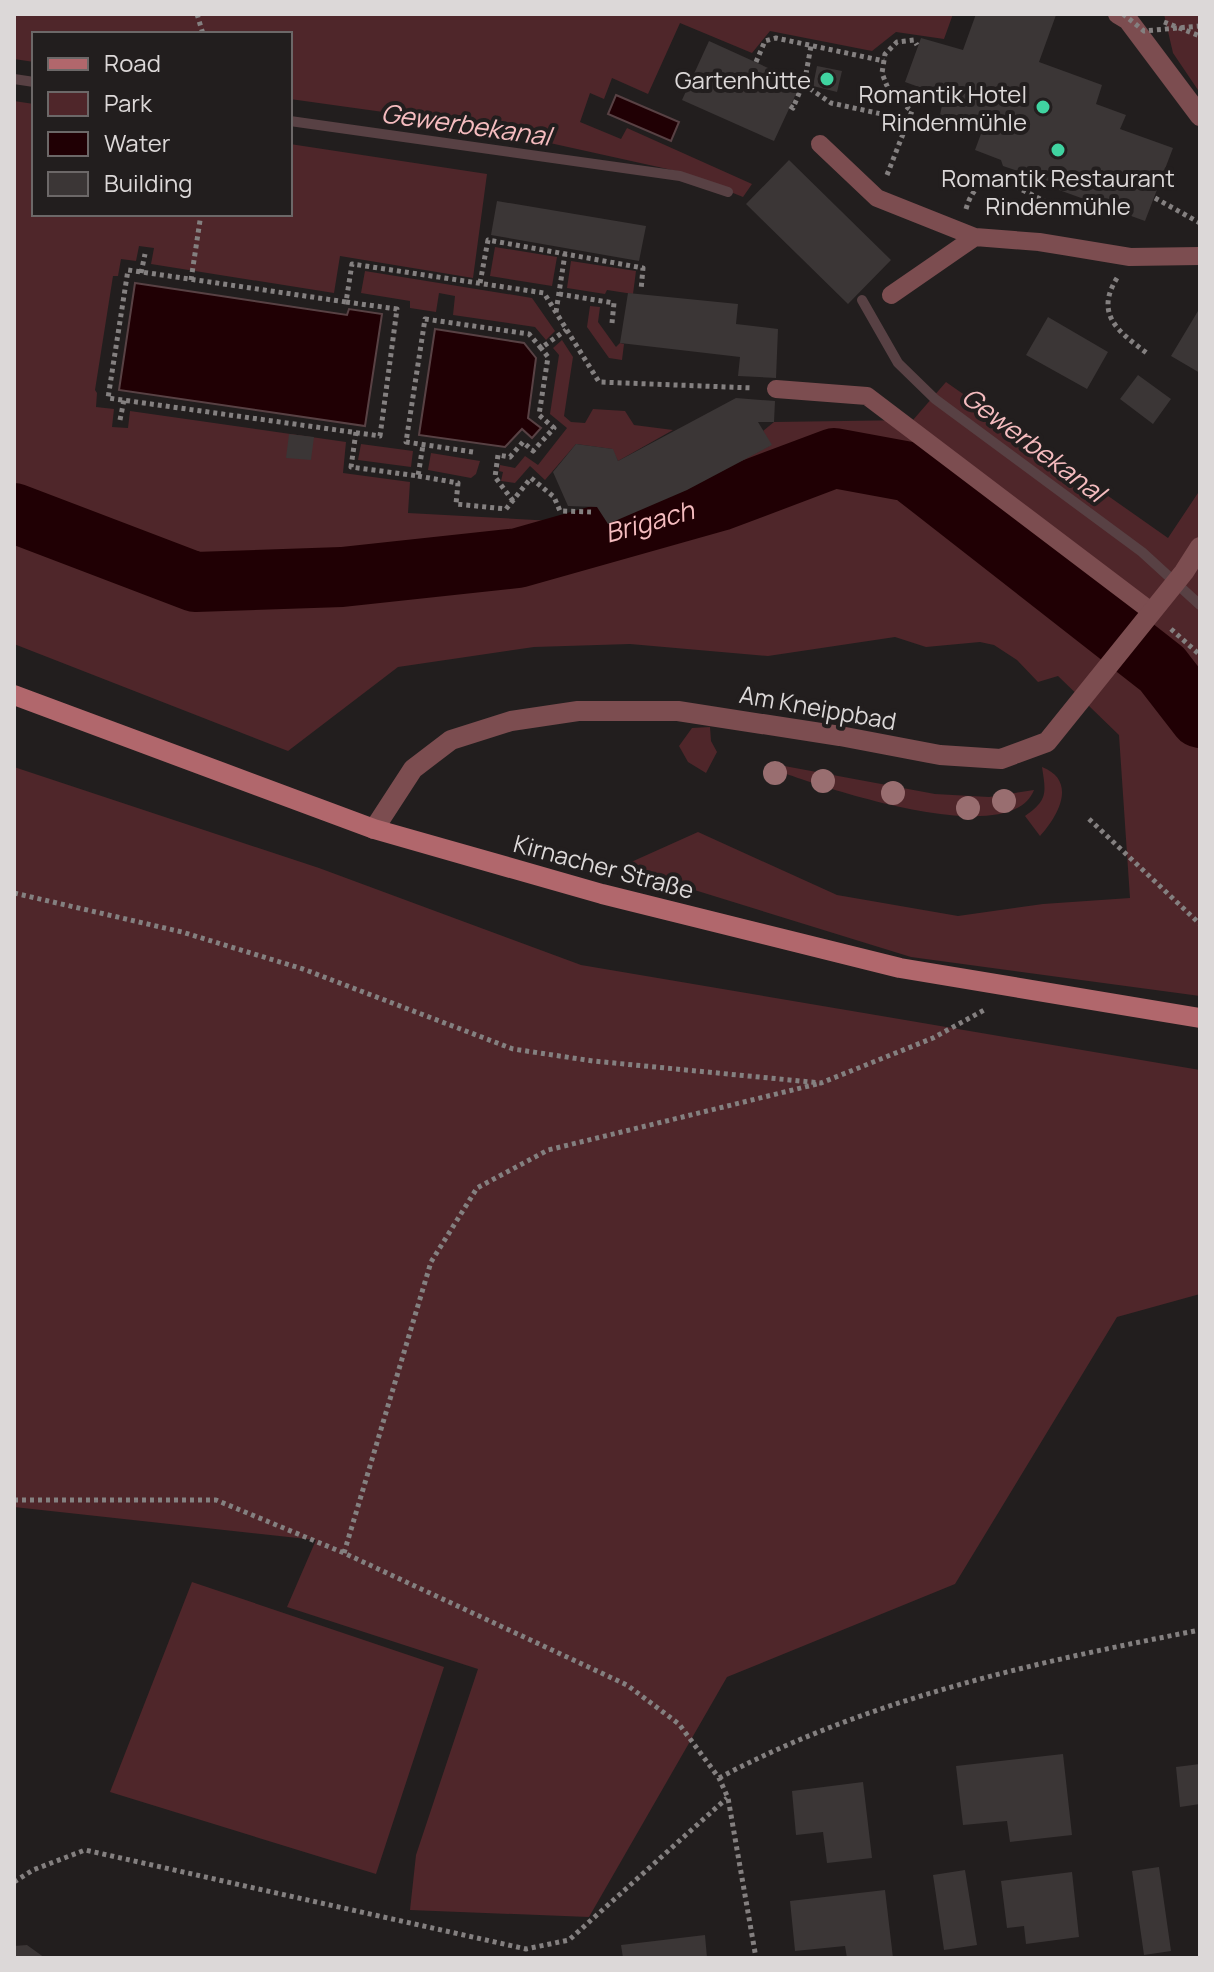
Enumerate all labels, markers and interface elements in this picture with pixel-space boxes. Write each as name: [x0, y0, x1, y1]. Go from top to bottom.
legend: [32, 32, 292, 216]
text: Road: [104, 46, 161, 79]
place label: Gartenhütte: [675, 63, 811, 96]
marker: Gartenhütte: [818, 70, 836, 88]
place label: Romantik Hotel Rindenmühle: [858, 77, 1027, 138]
text: Park: [104, 86, 153, 119]
water label: Gewerbekanal: [379, 94, 556, 154]
marker: Romantik Hotel Rindenmühle: [1034, 98, 1052, 116]
text: Water: [104, 126, 171, 159]
marker: Romantik Restaurant Rindenmühle: [1049, 141, 1067, 159]
place label: Romantik Restaurant Rindenmühle: [941, 161, 1175, 222]
text: Building: [104, 166, 192, 199]
water label: Gewerbekanal: [955, 378, 1115, 512]
water label: Brigach: [600, 491, 699, 551]
street label: Am Kneippbad: [737, 677, 899, 737]
street label: Kirnacher Straße: [510, 826, 698, 906]

